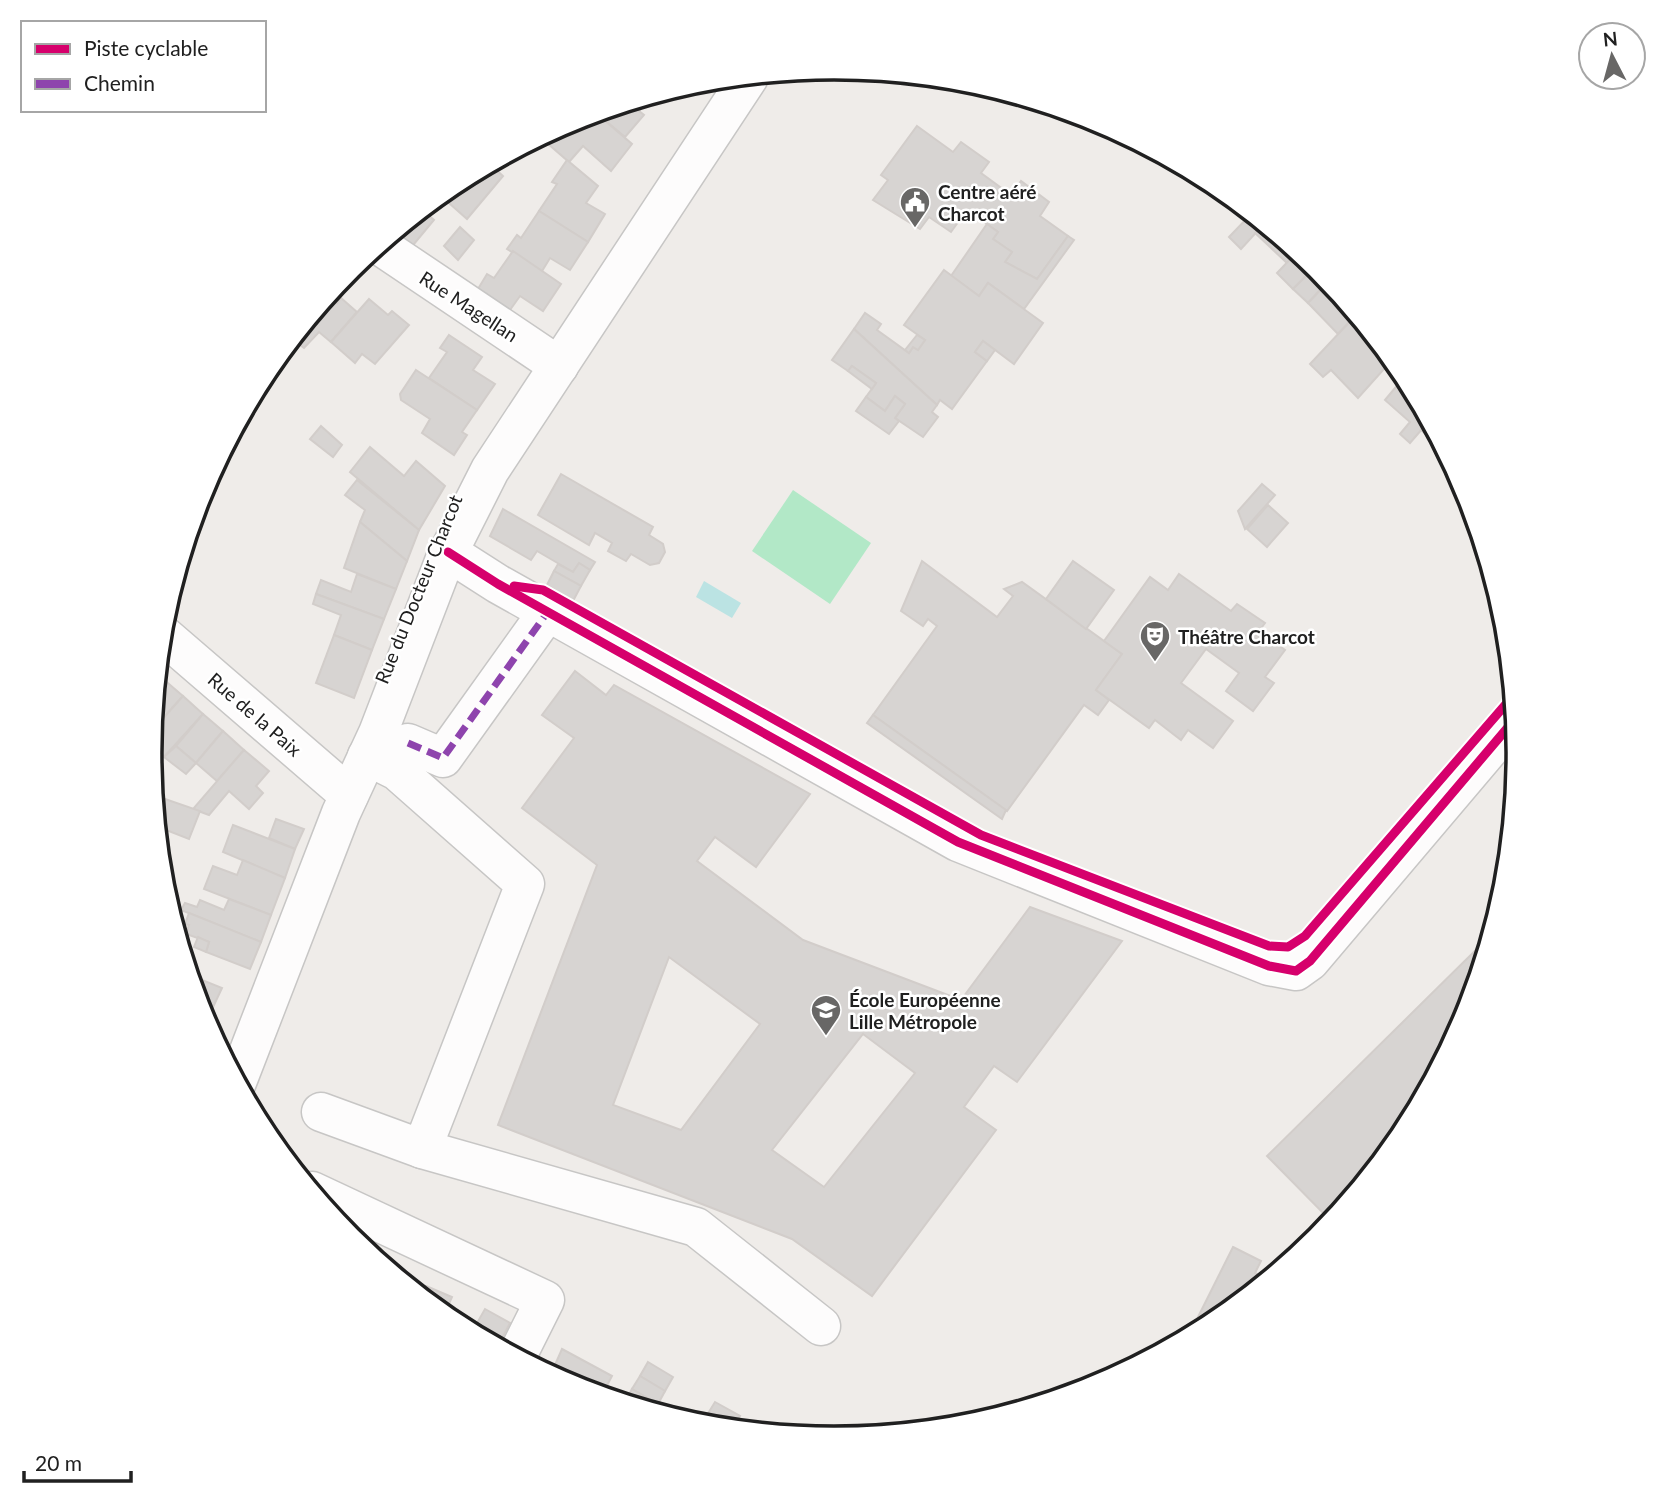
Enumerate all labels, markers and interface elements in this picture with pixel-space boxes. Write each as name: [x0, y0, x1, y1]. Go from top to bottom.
legend: [21, 21, 266, 112]
north arrow: [1577, 21, 1647, 91]
text: N: [1602, 26, 1619, 51]
text: Piste cyclable: [84, 35, 208, 60]
text: Chemin: [84, 70, 155, 95]
place label: Centre aéré Charcot: [938, 180, 1037, 225]
public building icon: Centre aéré Charcot: [898, 185, 932, 229]
street label: Rue Magellan: [416, 266, 522, 346]
street label: Rue du Docteur Charcot: [370, 491, 466, 687]
theatre icon: Théâtre Charcot: [1138, 619, 1172, 663]
place label: Théâtre Charcot: [1178, 625, 1315, 648]
street label: Rue de la Paix: [204, 667, 307, 761]
place label: École Européenne Lille Métropole: [849, 988, 1001, 1033]
school or university icon: École Européenne Lille Métropole: [809, 993, 843, 1037]
scale bar: [24, 1440, 131, 1484]
text: 20 m: [35, 1450, 82, 1475]

